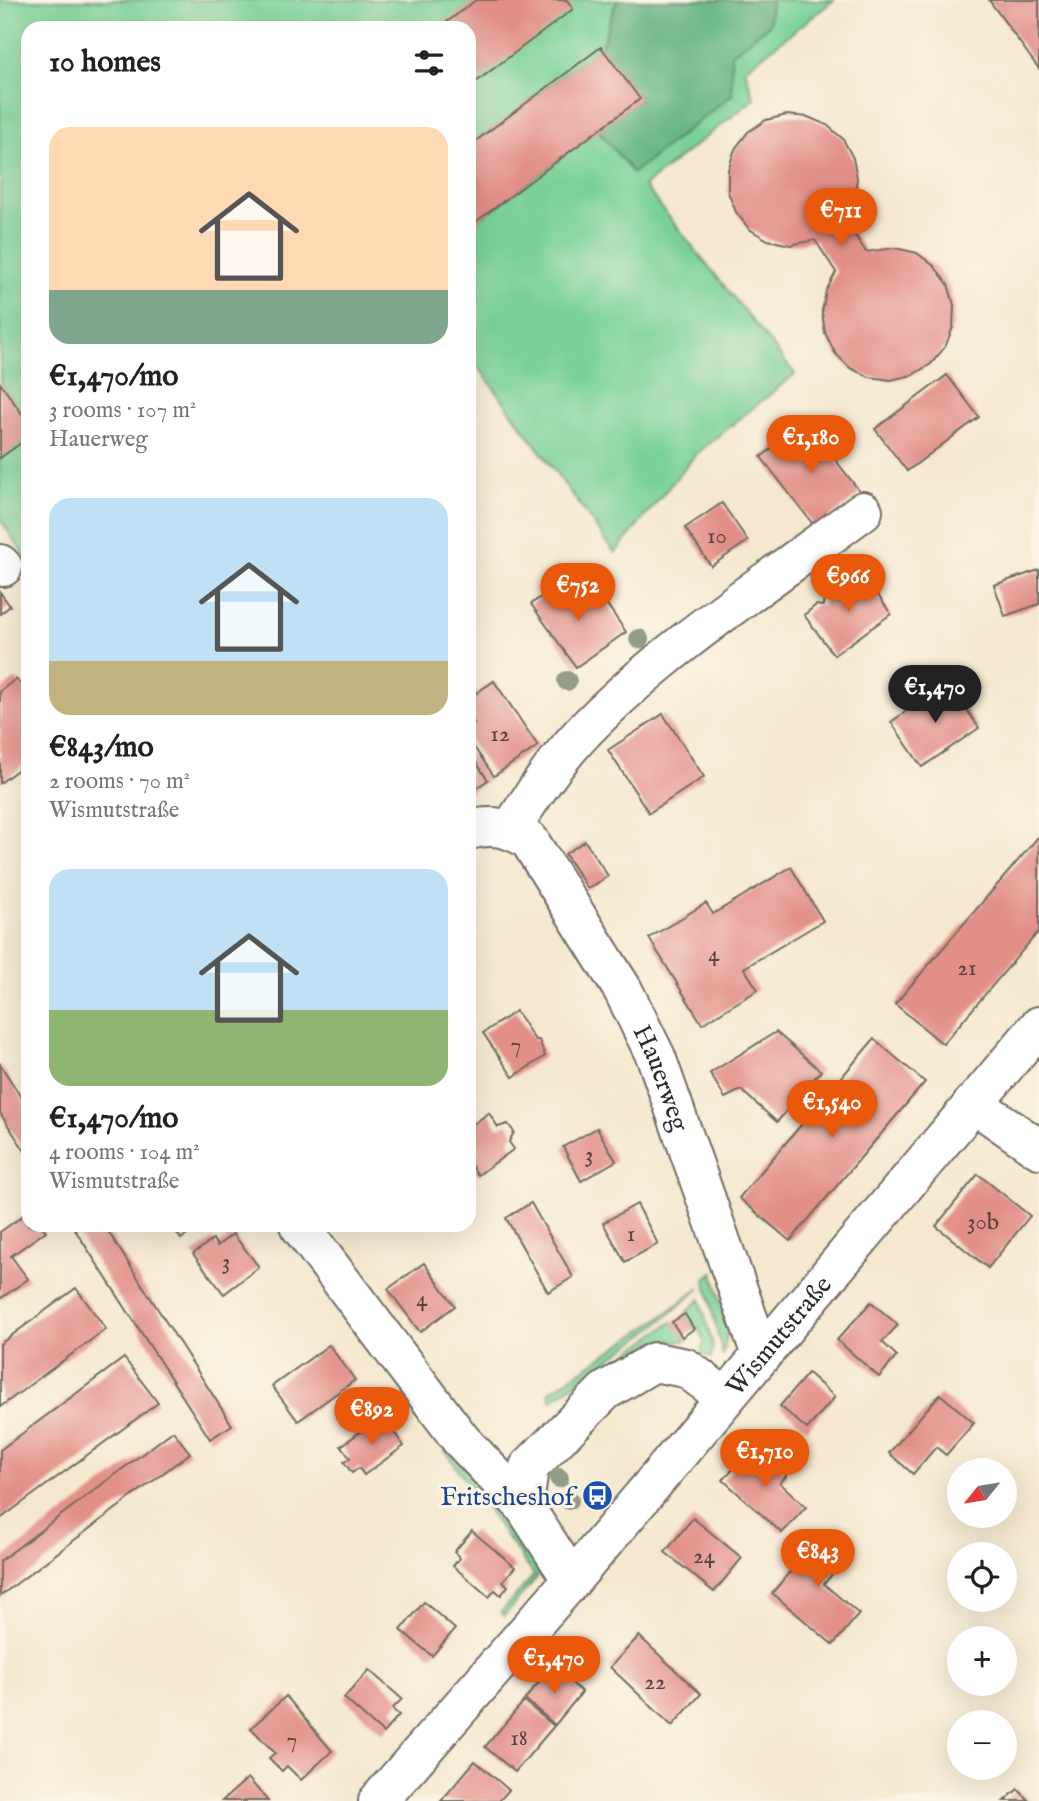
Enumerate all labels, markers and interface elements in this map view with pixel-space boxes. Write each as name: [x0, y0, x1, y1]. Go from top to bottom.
text: 10 homes: [49, 44, 161, 82]
icon: filters: [410, 44, 448, 82]
icon: home: [186, 173, 312, 299]
pin: €711: [800, 188, 882, 248]
text: €711: [820, 196, 862, 225]
text: €1,470/mo: [49, 358, 178, 396]
text: 3 rooms · 107 m²: [49, 396, 197, 425]
pin: €1,180: [754, 416, 868, 475]
text: €1,180: [782, 423, 840, 452]
text: Hauerweg: [49, 425, 148, 454]
house number: 10: [707, 522, 727, 551]
icon: home: [186, 544, 312, 670]
pin: €966: [807, 554, 889, 614]
text: €966: [827, 562, 869, 591]
pin: €752: [537, 564, 619, 623]
text: €752: [556, 571, 600, 600]
pin: €1,470: [878, 666, 992, 725]
text: €1,470: [904, 673, 966, 702]
house number: 12: [490, 720, 510, 749]
text: €843/mo: [49, 729, 154, 767]
text: 2 rooms · 70 m²: [49, 767, 190, 796]
text: Wismutstraße: [49, 796, 179, 825]
icon: home: [186, 915, 312, 1041]
house number: 4: [708, 940, 720, 969]
house number: 21: [957, 954, 977, 983]
street label: Hauerweg: [625, 1019, 696, 1137]
house number: 7: [511, 1031, 521, 1060]
pin: €1,540: [775, 1080, 889, 1140]
text: €1,540: [803, 1088, 861, 1117]
text: €1,470/mo: [49, 1100, 178, 1138]
text: 4 rooms · 104 m²: [49, 1138, 200, 1167]
house number: 3: [585, 1141, 593, 1170]
text: Wismutstraße: [49, 1167, 179, 1196]
house number: 30b: [967, 1208, 999, 1237]
house number: 1: [627, 1220, 635, 1249]
house number: 3: [222, 1248, 230, 1277]
street label: Wismutstraße: [719, 1269, 840, 1403]
house number: 4: [416, 1285, 428, 1314]
pin: €892: [331, 1388, 413, 1447]
text: €892: [350, 1395, 394, 1424]
pin: €1,710: [708, 1430, 822, 1489]
text: €1,710: [736, 1437, 794, 1466]
north arrow: [947, 1458, 1017, 1528]
map controls: [947, 1458, 1017, 1780]
bus stop icon: Fritscheshof: [580, 1479, 614, 1513]
place label: Fritscheshof: [440, 1481, 579, 1514]
pin: €843: [777, 1530, 859, 1589]
text: €843: [797, 1537, 839, 1566]
house number: 24: [693, 1542, 716, 1571]
button: locate: [947, 1542, 1017, 1612]
button: +: [947, 1626, 1017, 1696]
pin: €1,470: [497, 1636, 611, 1696]
text: €1,470: [523, 1644, 585, 1673]
house number: 22: [644, 1668, 666, 1697]
button: −: [947, 1710, 1017, 1780]
house number: 18: [510, 1724, 528, 1753]
house number: 7: [287, 1726, 297, 1755]

